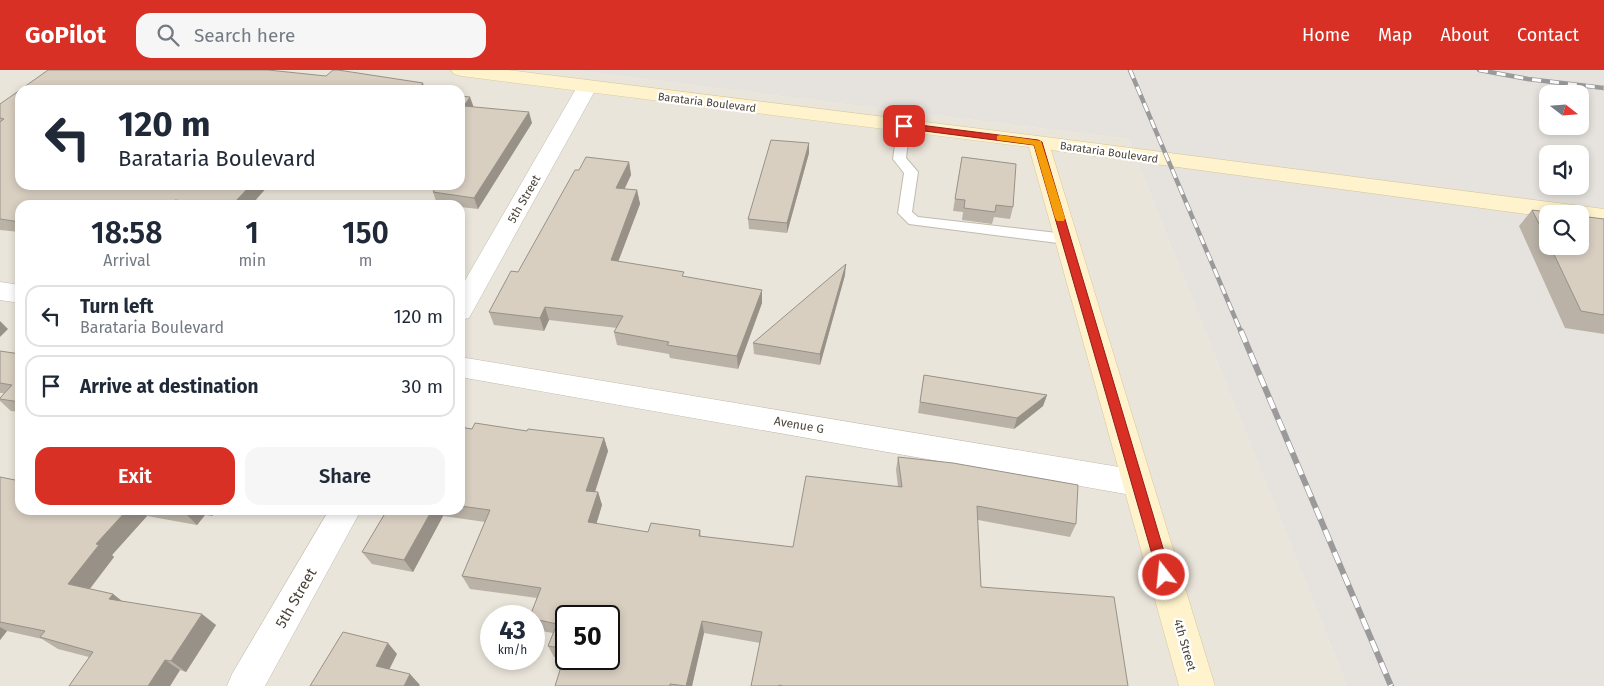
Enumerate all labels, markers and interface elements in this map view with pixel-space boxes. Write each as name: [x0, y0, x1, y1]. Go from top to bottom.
search box: [136, 13, 486, 58]
text: GoPilot: [25, 21, 106, 49]
icon: search: [154, 21, 182, 49]
text: Search here: [194, 24, 295, 47]
text: Home: [1302, 24, 1350, 46]
text: Map: [1378, 24, 1412, 46]
text: About: [1440, 24, 1489, 46]
text: Contact: [1517, 24, 1579, 46]
north arrow: [1539, 85, 1589, 135]
map controls: [1539, 85, 1589, 255]
street label: Barataria Boulevard: [657, 90, 757, 115]
text: 120 m: [118, 103, 211, 145]
icon: left: [35, 105, 100, 170]
pin: [883, 105, 925, 147]
icon: arrive: [890, 112, 918, 140]
street label: Barataria Boulevard: [1059, 139, 1159, 166]
text: Barataria Boulevard: [118, 145, 316, 172]
button: sound: [1539, 145, 1589, 195]
street label: 5th Street: [505, 172, 544, 225]
button: search: [1539, 205, 1589, 255]
text: 18:58: [91, 215, 162, 251]
text: 1: [245, 215, 259, 251]
text: 150: [342, 215, 389, 251]
text: Arrival: [103, 251, 150, 270]
text: min: [238, 251, 266, 270]
text: m: [359, 251, 372, 270]
text: Turn left: [80, 295, 154, 318]
icon: left: [37, 302, 65, 330]
text: 120 m: [393, 305, 443, 328]
text: Barataria Boulevard: [80, 318, 224, 337]
icon: arrive: [37, 372, 65, 400]
text: Arrive at destination: [80, 375, 259, 398]
text: 30 m: [402, 375, 443, 398]
street label: Avenue G: [773, 414, 825, 436]
button: Exit: [35, 447, 235, 505]
button: Share: [245, 447, 445, 505]
position arrow: [1137, 548, 1189, 600]
street label: 5th Street: [272, 564, 321, 631]
speed limit sign: 50: [555, 605, 620, 670]
text: 43: [499, 616, 526, 646]
street label: 4th Street: [1171, 617, 1199, 673]
text: km/h: [498, 643, 527, 657]

